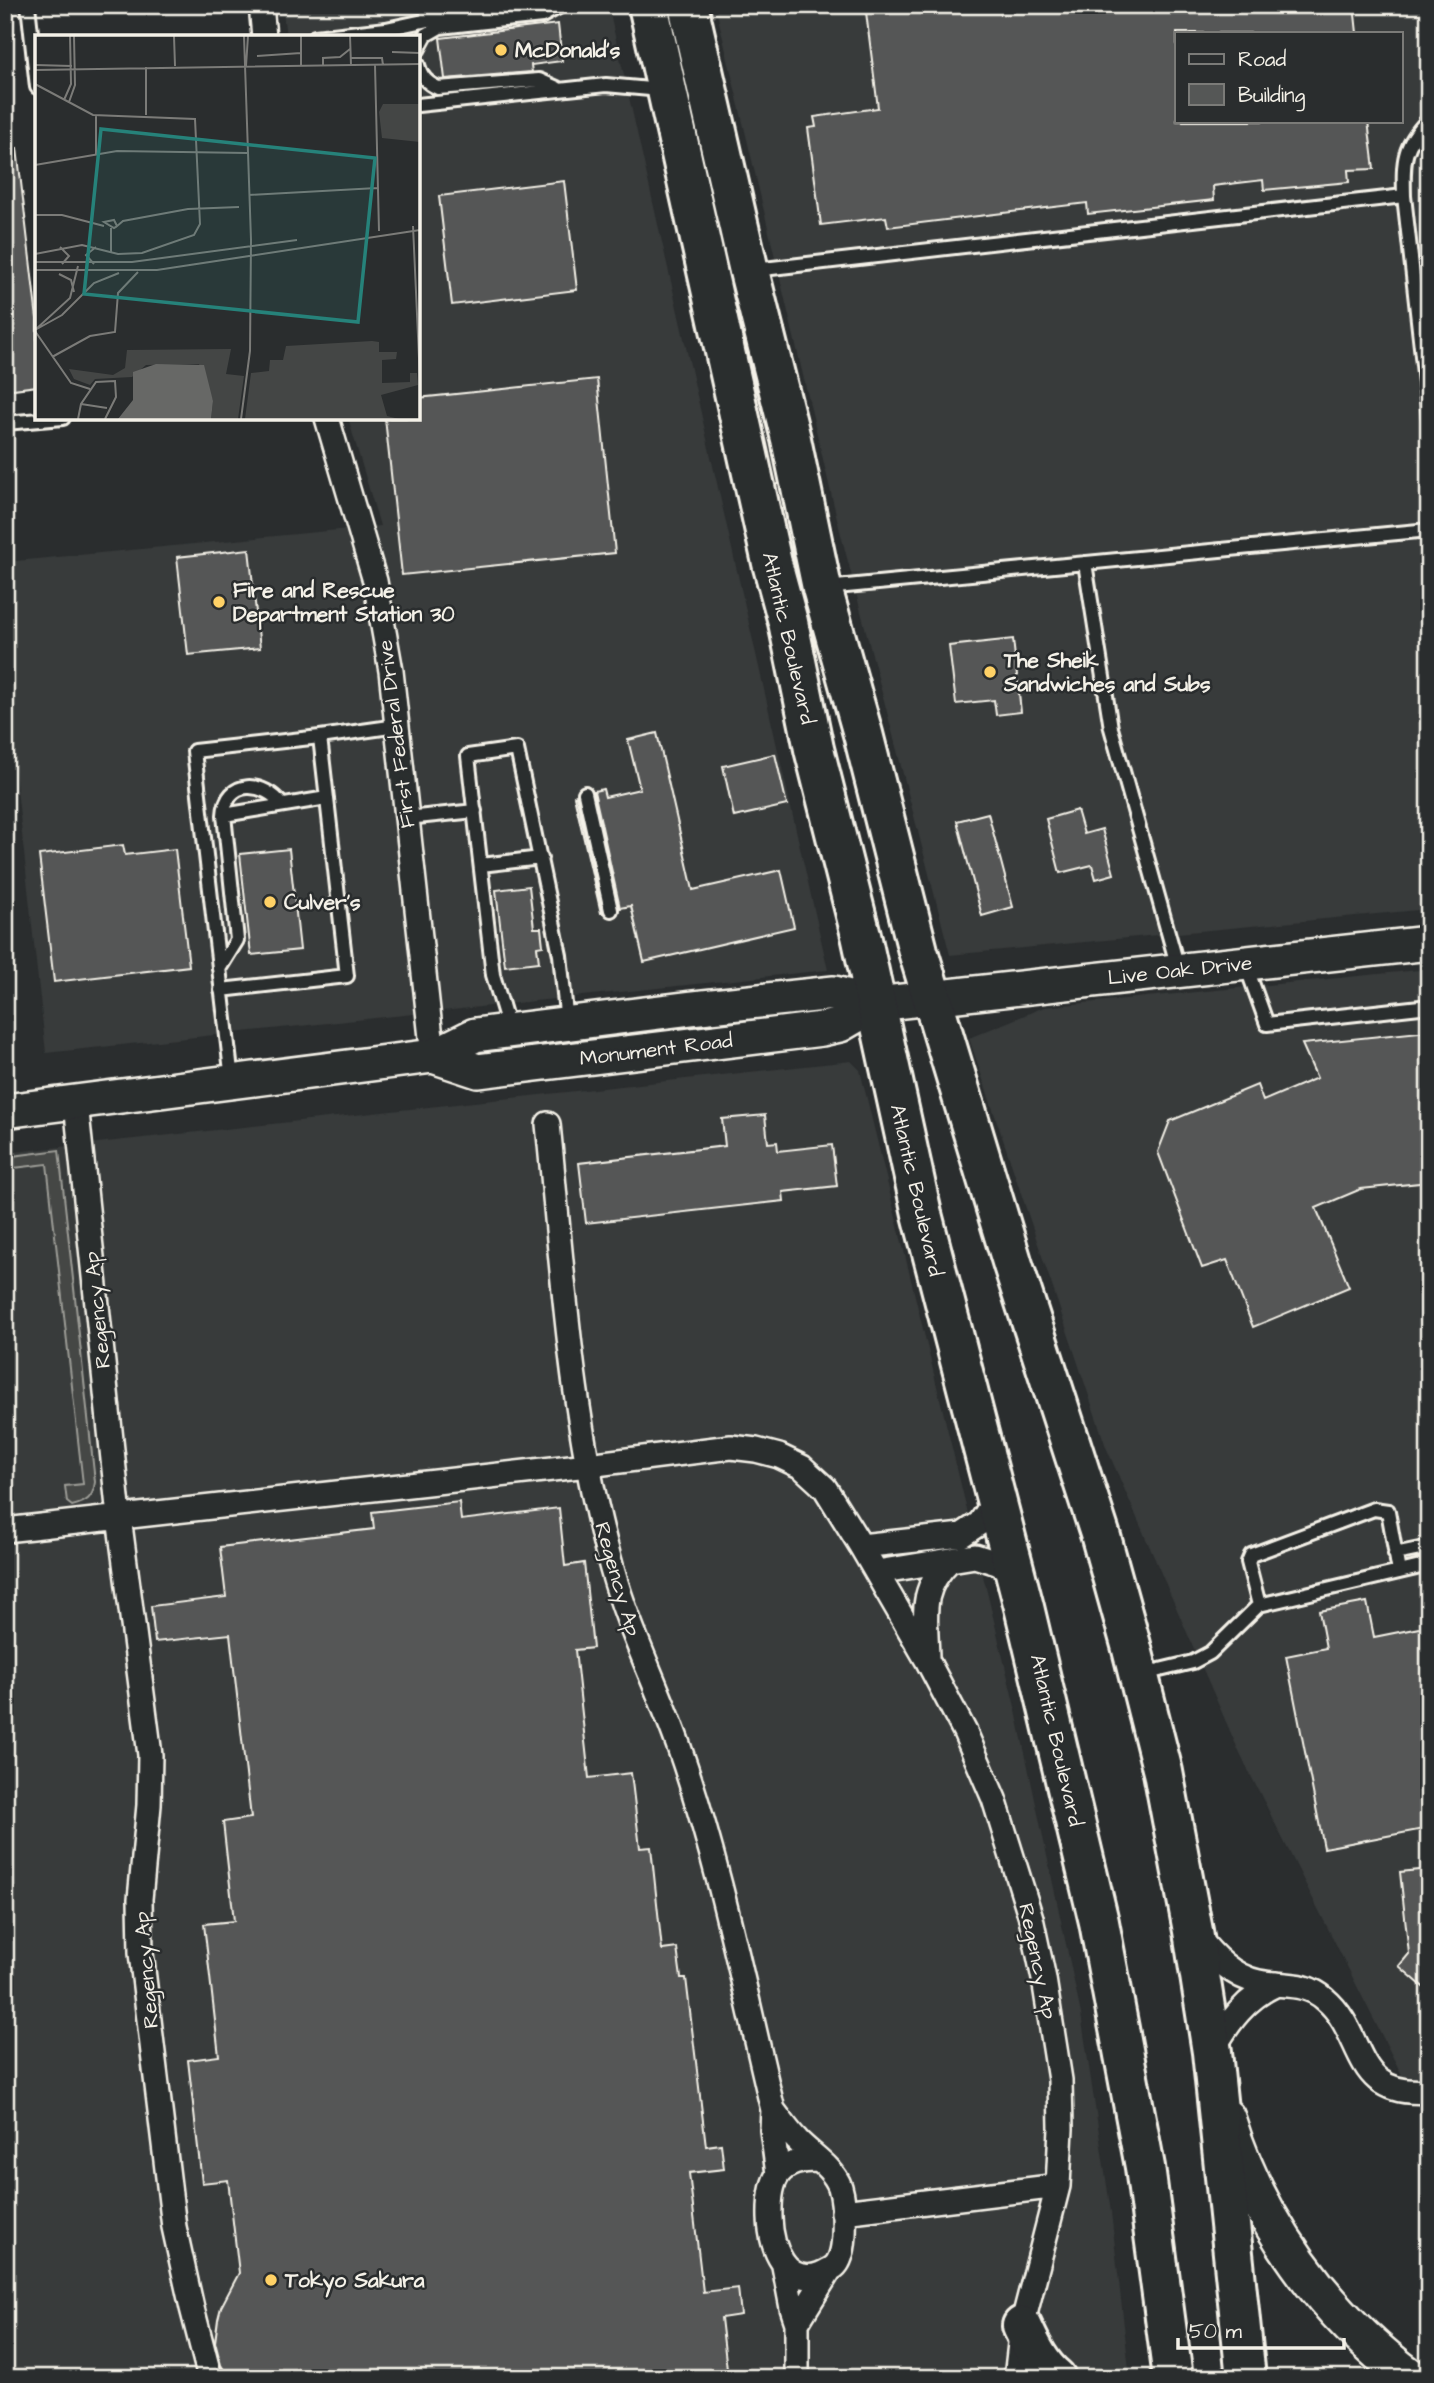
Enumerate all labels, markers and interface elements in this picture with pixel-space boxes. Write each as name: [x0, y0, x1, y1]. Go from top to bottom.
legend: [1175, 32, 1402, 122]
inset map: [35, 35, 420, 420]
place label: McDonald's: [515, 36, 621, 65]
marker: McDonald's: [493, 42, 509, 58]
text: Road: [1238, 45, 1286, 74]
text: Building: [1238, 81, 1306, 112]
street label: Atlantic Boulevard: [755, 549, 822, 727]
place label: Fire and Rescue Department Station 30: [233, 576, 455, 630]
marker: Fire and Rescue Department Station 30: [211, 594, 227, 610]
street label: First Federal Drive: [371, 638, 422, 830]
place label: The Sheik Sandwiches and Subs: [1003, 646, 1211, 699]
marker: The Sheik Sandwiches and Subs: [982, 664, 998, 680]
place label: Culver's: [284, 888, 361, 917]
marker: Culver's: [262, 894, 278, 910]
street label: Live Oak Drive: [1106, 948, 1254, 993]
street label: Monument Road: [578, 1026, 734, 1073]
street label: Atlantic Boulevard: [883, 1101, 950, 1279]
street label: Regency Ap: [77, 1250, 120, 1370]
street label: Regency Ap: [585, 1519, 648, 1640]
street label: Atlantic Boulevard: [1023, 1651, 1090, 1829]
street label: Regency Ap: [1009, 1901, 1064, 2022]
street label: Regency Ap: [127, 1910, 168, 2030]
place label: Tokyo Sakura: [284, 2266, 425, 2298]
marker: Tokyo Sakura: [263, 2272, 279, 2288]
scale bar: [1178, 2306, 1345, 2350]
text: 50 m: [1189, 2317, 1243, 2346]

